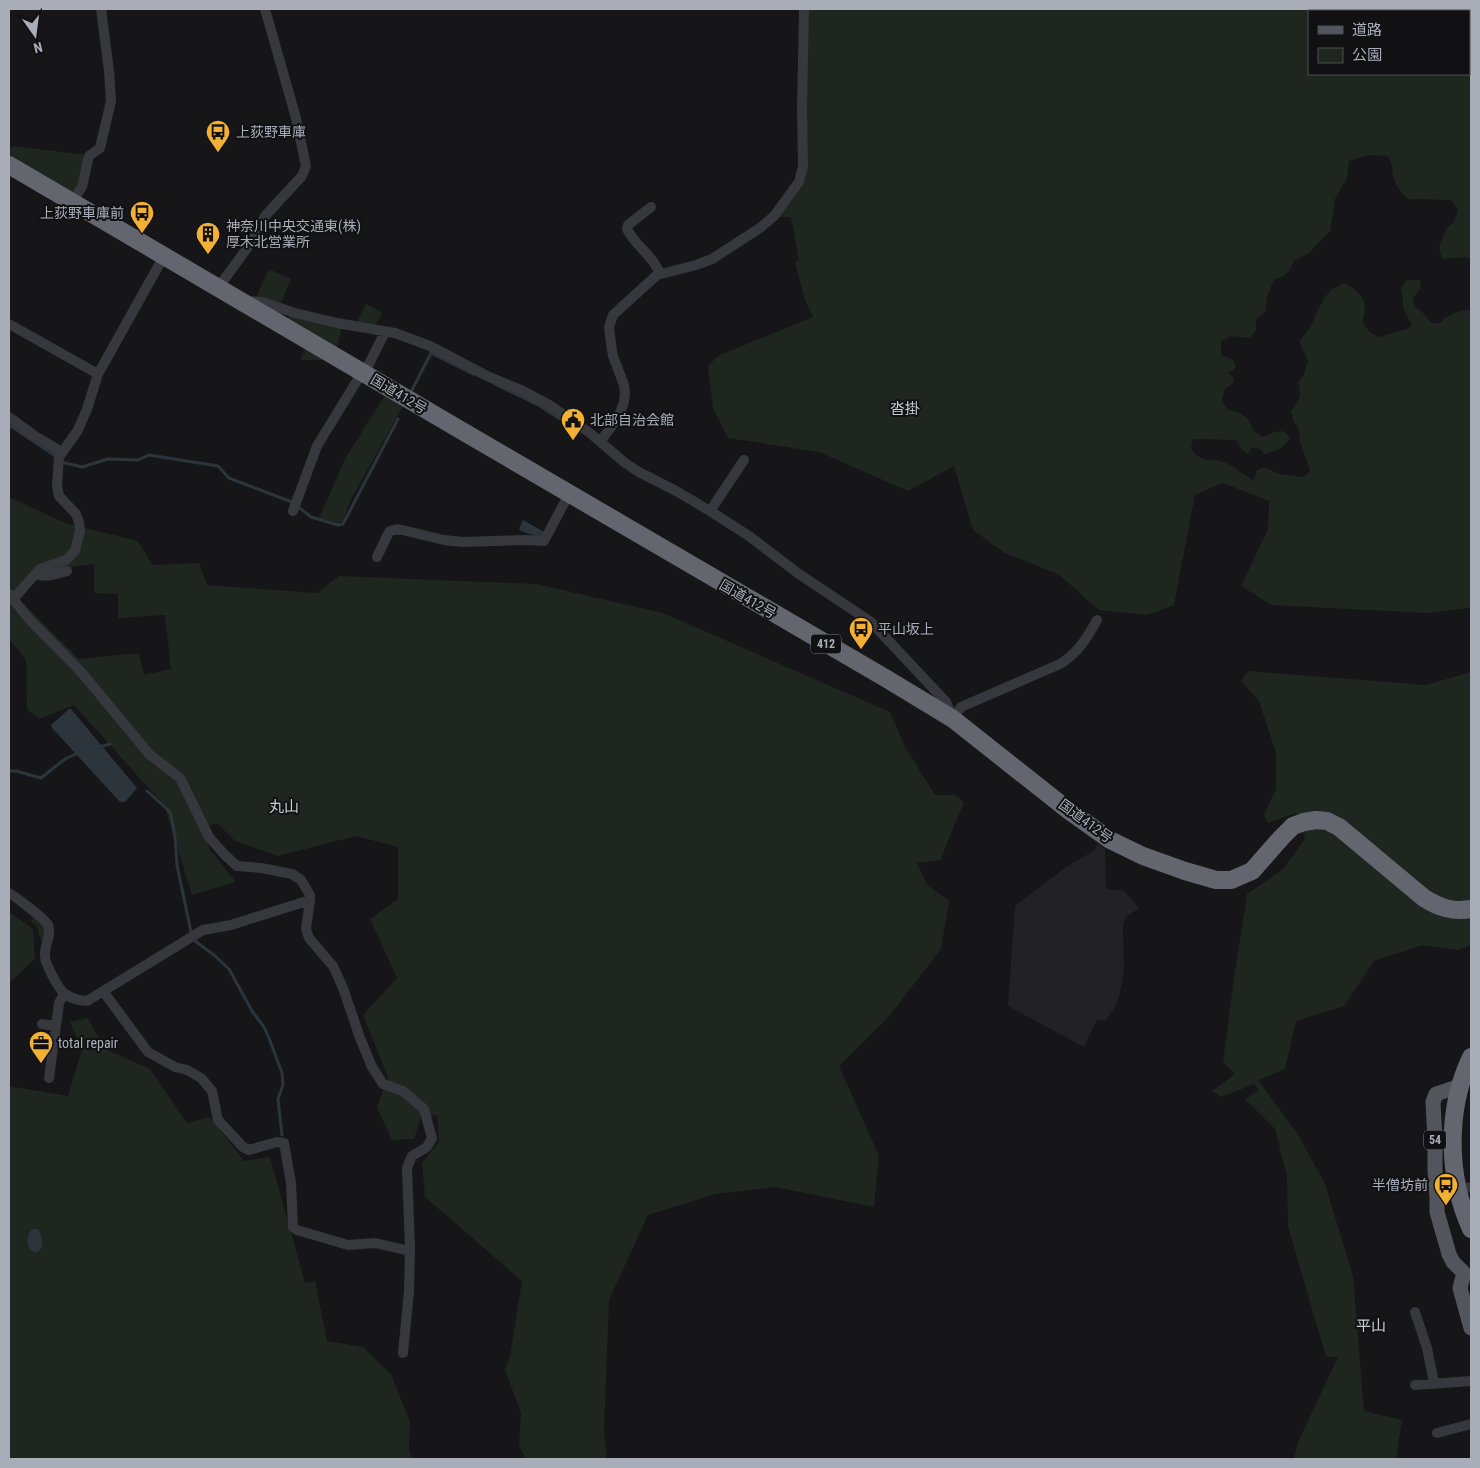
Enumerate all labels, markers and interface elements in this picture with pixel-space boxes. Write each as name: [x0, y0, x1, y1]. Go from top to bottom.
north arrow: [10, 10, 60, 60]
legend: [1308, 10, 1470, 75]
text: 道路: [1352, 21, 1382, 39]
text: N: [32, 39, 44, 56]
text: 公園: [1352, 46, 1382, 64]
bus stop icon: 上荻野車庫: [205, 119, 231, 153]
place label: 上荻野車庫: [236, 124, 306, 140]
bus stop icon: 上荻野車庫前: [129, 200, 155, 234]
place label: 上荻野車庫前: [40, 205, 124, 221]
place label: 神奈川中央交通東(株) 厚木北営業所: [226, 218, 361, 250]
building icon: 神奈川中央交通東(株) 厚木北営業所: [195, 221, 221, 255]
street label: 国道412号: [368, 371, 430, 417]
district label: 沓掛: [890, 400, 920, 418]
public building icon: 北部自治会館: [560, 407, 586, 441]
place label: 北部自治会館: [590, 412, 674, 428]
street label: 国道412号: [717, 576, 779, 622]
bus stop icon: 平山坂上: [848, 616, 874, 650]
place label: 平山坂上: [878, 621, 934, 637]
road number: 412: [811, 634, 841, 654]
street label: 国道412号: [1056, 796, 1116, 846]
district label: 丸山: [269, 798, 299, 816]
office icon: total repair: [28, 1030, 54, 1064]
place label: total repair: [58, 1035, 118, 1051]
road number: 54: [1424, 1130, 1446, 1150]
bus stop icon: 半僧坊前: [1433, 1172, 1459, 1206]
place label: 半僧坊前: [1372, 1177, 1428, 1193]
district label: 平山: [1356, 1317, 1386, 1335]

